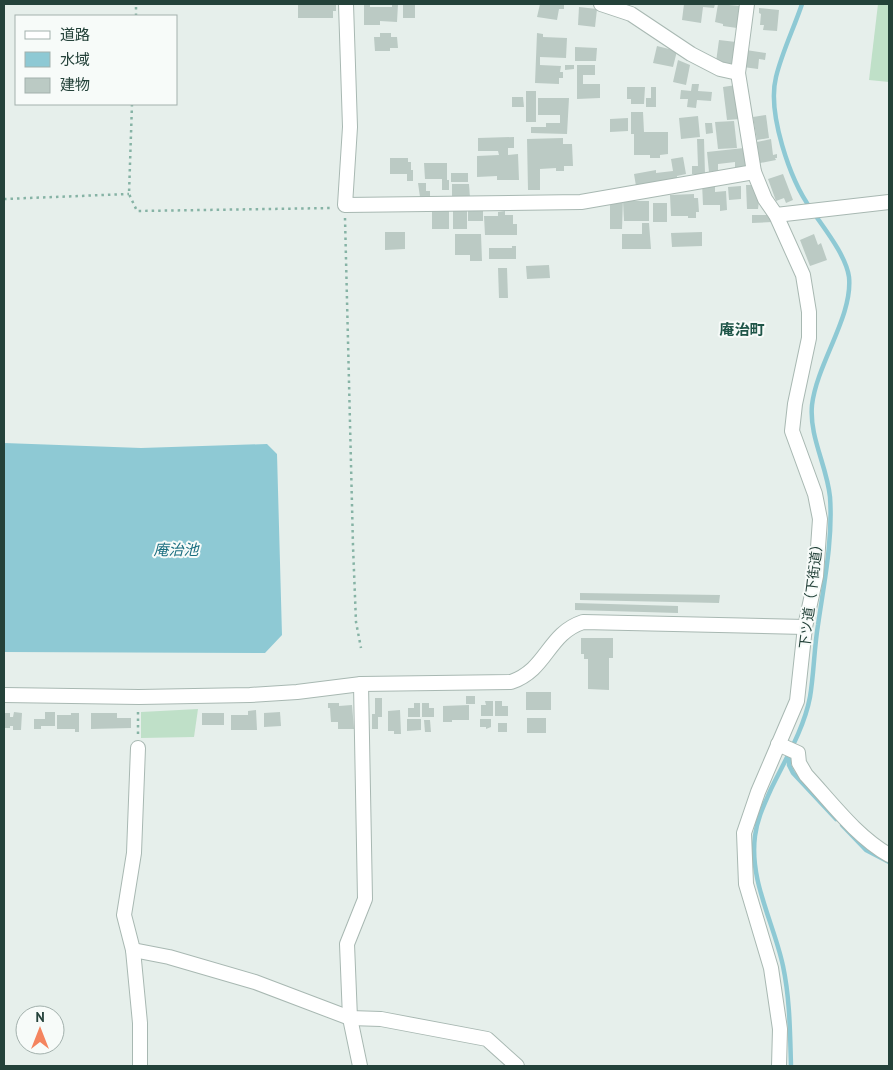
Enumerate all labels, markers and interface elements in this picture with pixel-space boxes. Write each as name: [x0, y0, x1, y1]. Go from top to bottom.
legend: [15, 15, 178, 105]
text: 道路: [60, 25, 90, 44]
text: 水域: [60, 50, 90, 69]
text: 建物: [60, 75, 90, 94]
district label: 庵治町: [719, 320, 765, 339]
street label: 下ツ道（下街道）: [795, 536, 827, 650]
water label: 庵治池: [153, 540, 200, 559]
north arrow: [15, 1005, 65, 1055]
text: N: [35, 1008, 45, 1026]

